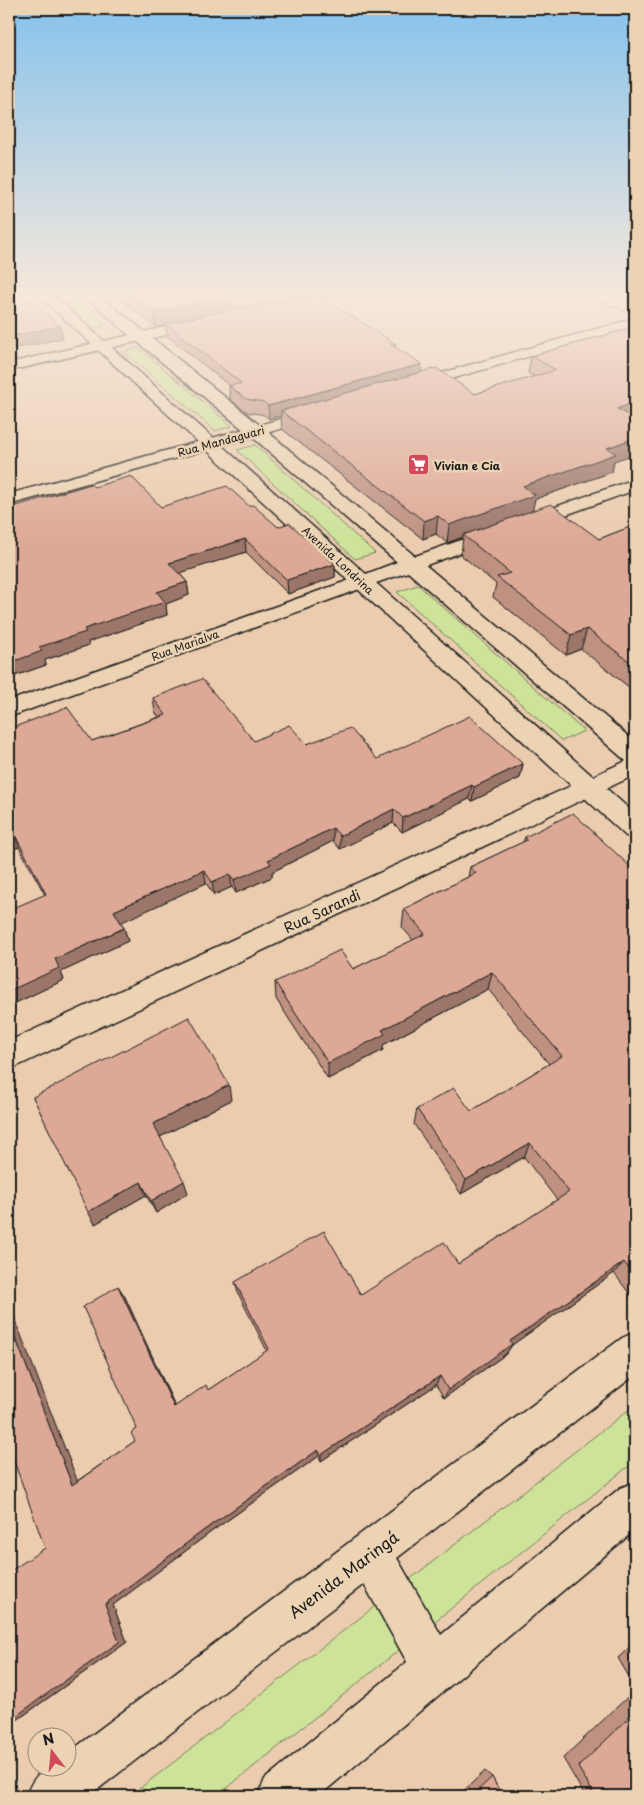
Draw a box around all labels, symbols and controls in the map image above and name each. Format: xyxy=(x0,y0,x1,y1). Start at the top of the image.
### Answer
street label: Rua Mandaguari xyxy=(176,421,266,461)
supermarket icon: Vivian e Cia xyxy=(406,453,430,477)
place label: Vivian e Cia xyxy=(434,457,501,474)
street label: Avenida Londrina xyxy=(298,522,378,598)
street label: Rua Marialva xyxy=(149,625,221,665)
street label: Rua Sarandi xyxy=(280,884,364,938)
street label: Avenida Maringá xyxy=(283,1524,403,1623)
text: N xyxy=(40,1727,57,1751)
north arrow xyxy=(28,1728,78,1778)

